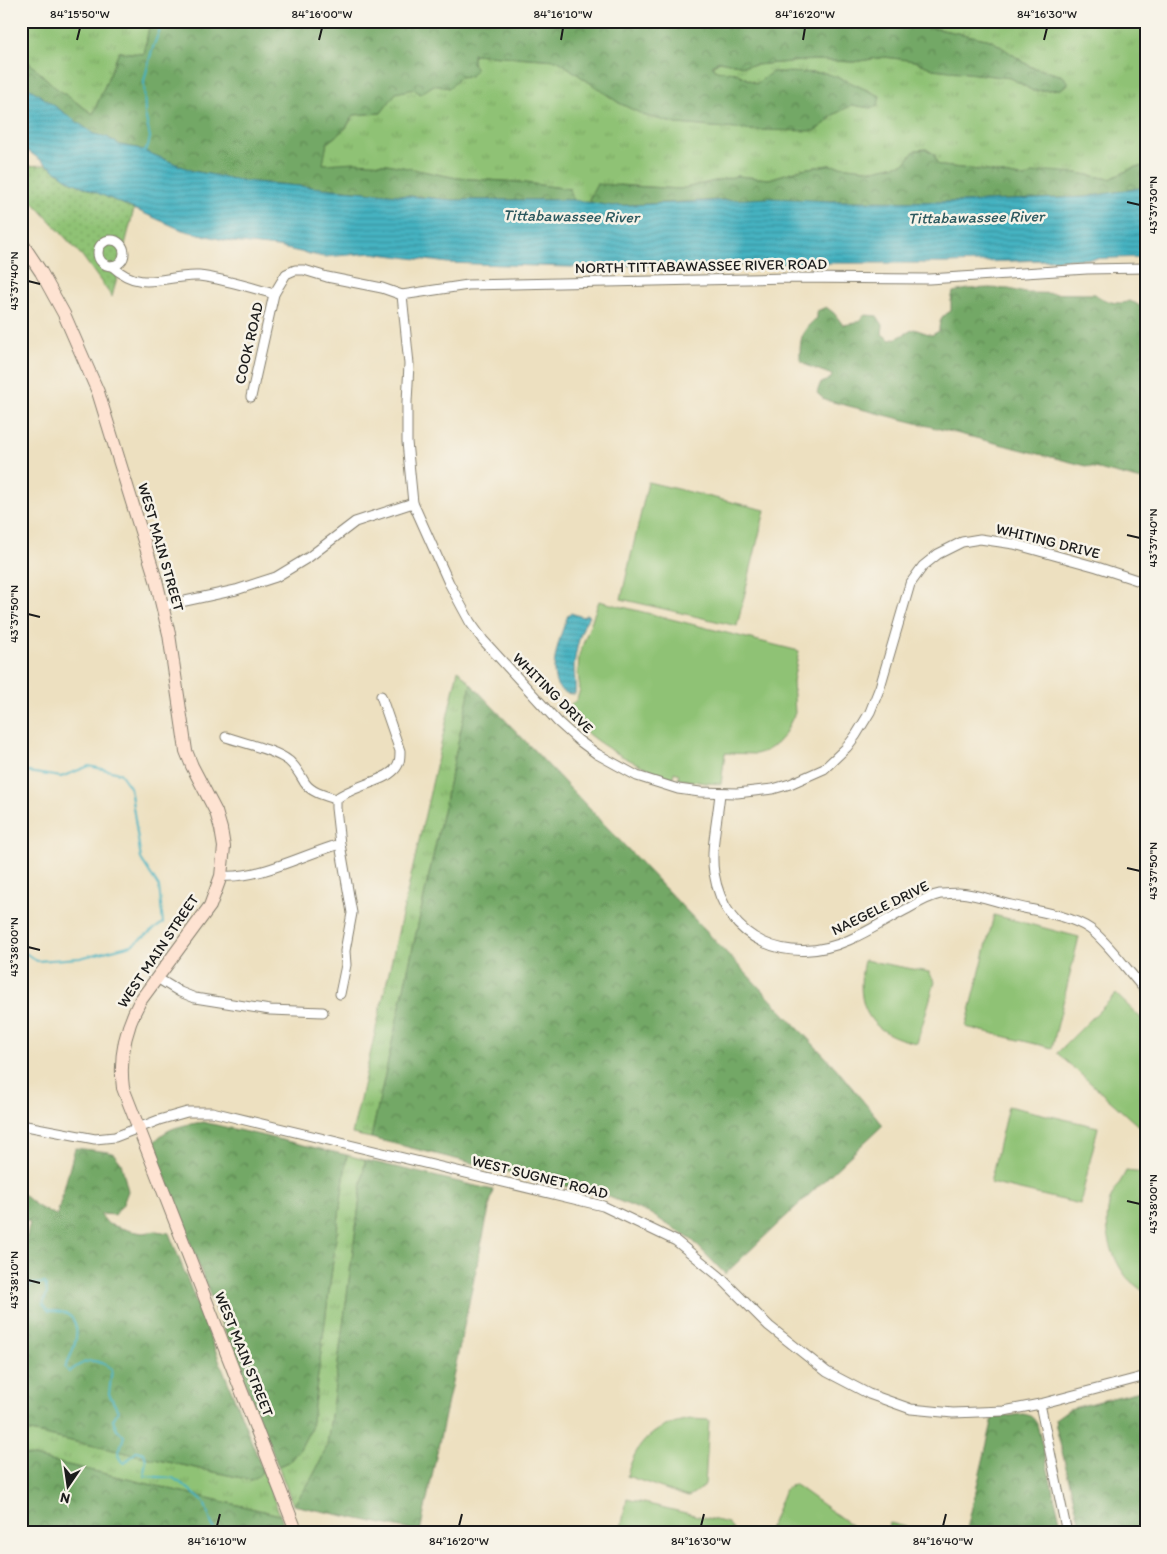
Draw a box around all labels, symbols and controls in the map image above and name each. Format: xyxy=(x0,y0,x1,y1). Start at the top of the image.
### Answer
text: 84°15'50"W xyxy=(50,7,110,21)
text: 84°16'00"W xyxy=(292,7,352,21)
text: 84°16'10"W xyxy=(533,7,593,21)
text: 84°16'20"W xyxy=(775,7,835,21)
text: 84°16'30"W xyxy=(1017,7,1077,21)
text: 43°37'30"N xyxy=(1146,176,1160,234)
water label: Tittabawassee River xyxy=(503,205,641,227)
water label: Tittabawassee River xyxy=(908,206,1046,228)
text: 43°37'40"N xyxy=(7,251,21,311)
street label: NORTH TITTABAWASSEE RIVER ROAD xyxy=(575,255,827,277)
street label: COOK ROAD xyxy=(231,300,267,386)
street label: WEST MAIN STREET xyxy=(134,481,188,614)
text: 43°37'40"N xyxy=(1146,508,1160,568)
street label: WHITING DRIVE xyxy=(994,519,1102,563)
text: 43°37'50"N xyxy=(7,585,21,643)
street label: WHITING DRIVE xyxy=(509,649,597,737)
text: 43°37'50"N xyxy=(1146,842,1160,900)
street label: NAEGELE DRIVE xyxy=(828,877,932,939)
street label: WEST MAIN STREET xyxy=(113,890,203,1011)
text: 43°38'00"N xyxy=(7,917,21,977)
street label: WEST SUGNET ROAD xyxy=(470,1151,610,1203)
text: 43°38'00"N xyxy=(1146,1174,1160,1234)
text: 43°38'10"N xyxy=(7,1251,21,1309)
street label: WEST MAIN STREET xyxy=(211,1289,277,1420)
north arrow xyxy=(42,1462,92,1512)
text: N xyxy=(59,1489,72,1508)
text: 84°16'10"W xyxy=(187,1534,247,1548)
text: 84°16'20"W xyxy=(429,1534,489,1548)
text: 84°16'30"W xyxy=(671,1534,731,1548)
text: 84°16'40"W xyxy=(913,1534,973,1548)

